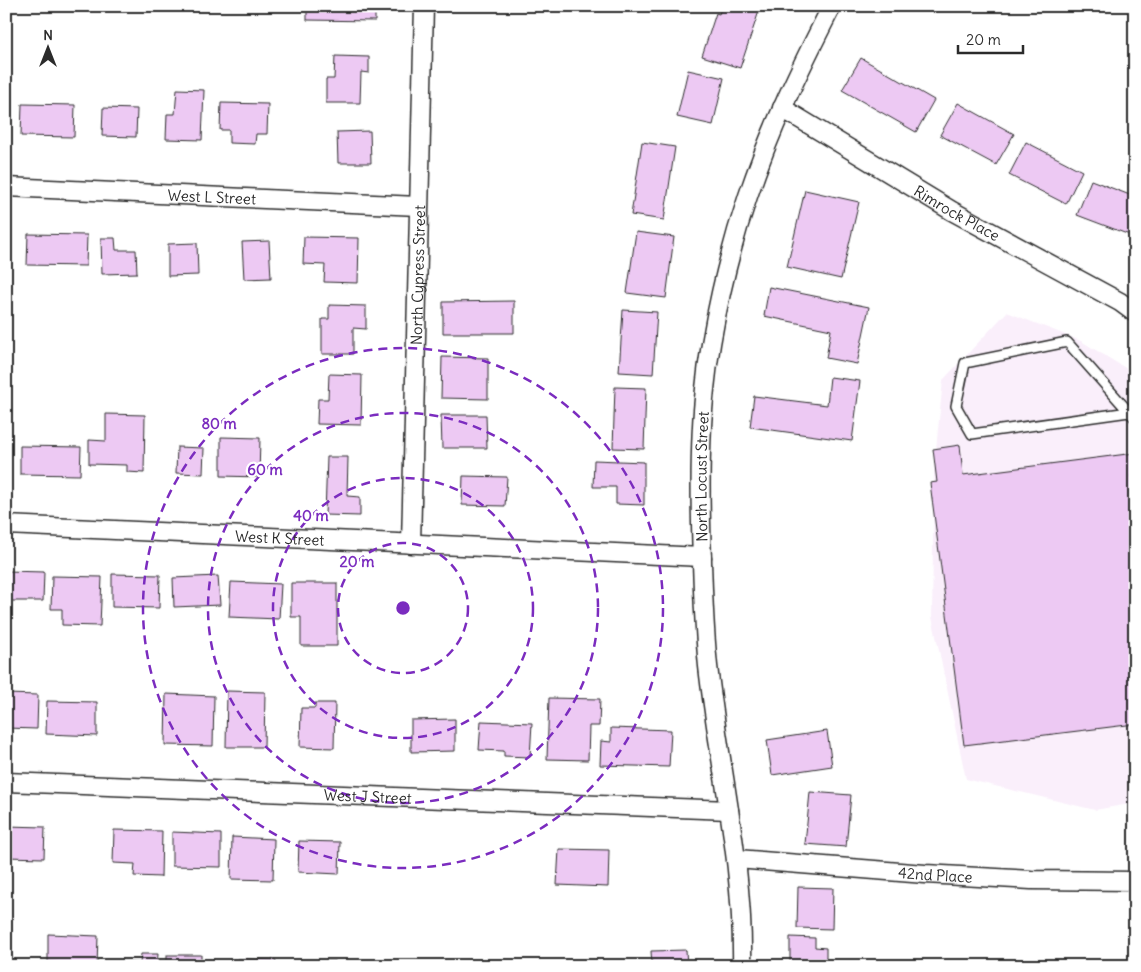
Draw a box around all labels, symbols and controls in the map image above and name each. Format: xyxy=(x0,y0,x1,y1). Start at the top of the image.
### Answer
north arrow xyxy=(22,22,72,72)
scale bar xyxy=(958,22,1024,54)
text: N xyxy=(43,26,53,44)
text: 20 m xyxy=(966,30,1001,49)
street label: Rimrock Place xyxy=(911,181,1003,245)
street label: West L Street xyxy=(167,185,256,208)
street label: North Cypress Street xyxy=(406,205,429,345)
street label: North Locust Street xyxy=(691,411,712,542)
text: 80 m xyxy=(201,414,237,433)
text: 60 m xyxy=(247,460,283,479)
text: 40 m xyxy=(293,506,329,525)
street label: West K Street xyxy=(235,526,325,549)
text: 20 m xyxy=(340,552,374,571)
centre of rings xyxy=(394,599,412,617)
street label: West J Street xyxy=(323,785,412,807)
street label: 42nd Place xyxy=(898,862,973,886)

